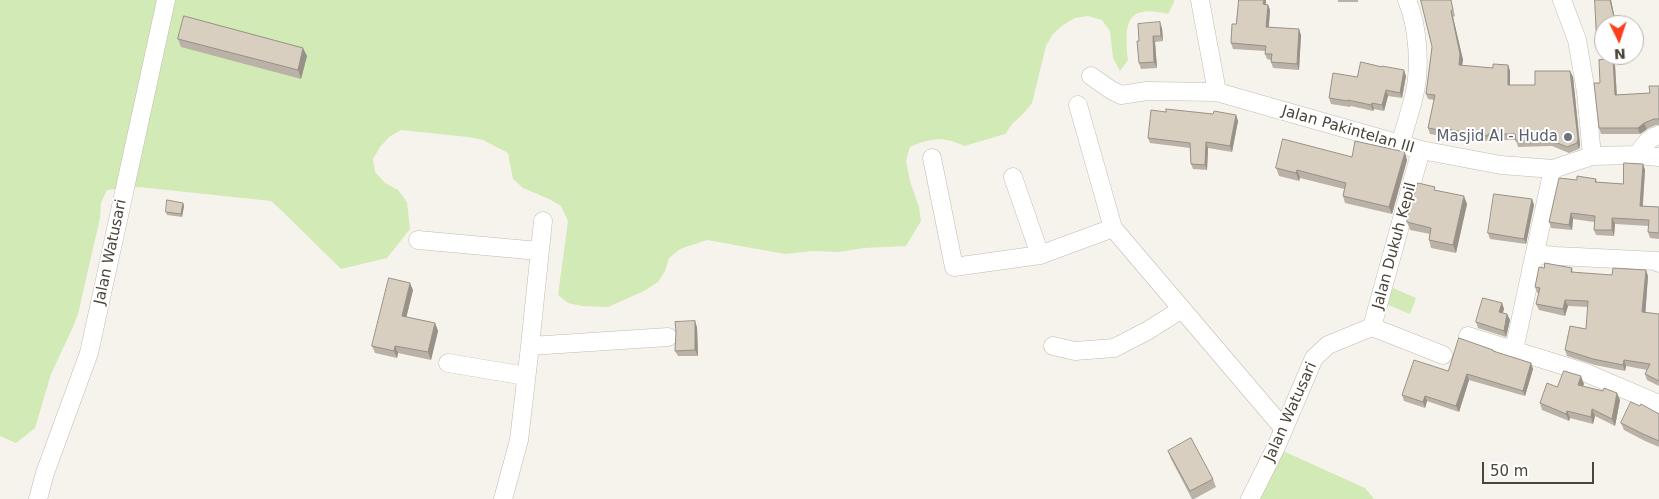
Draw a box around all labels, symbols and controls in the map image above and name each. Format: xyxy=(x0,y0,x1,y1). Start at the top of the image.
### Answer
north arrow xyxy=(1594,15,1644,65)
text: N xyxy=(1614,46,1626,62)
street label: Jalan Pakintelan III xyxy=(1280,102,1416,158)
place label: Masjid Al - Huda xyxy=(1437,128,1558,146)
marker: Masjid Al - Huda xyxy=(1562,131,1574,143)
street label: Jalan Dukuh Kepil xyxy=(1369,181,1421,311)
street label: Jalan Watusari xyxy=(91,198,131,306)
street label: Jalan Watusari xyxy=(1261,359,1321,465)
scale bar xyxy=(1484,452,1596,484)
text: 50 m xyxy=(1490,462,1528,480)

